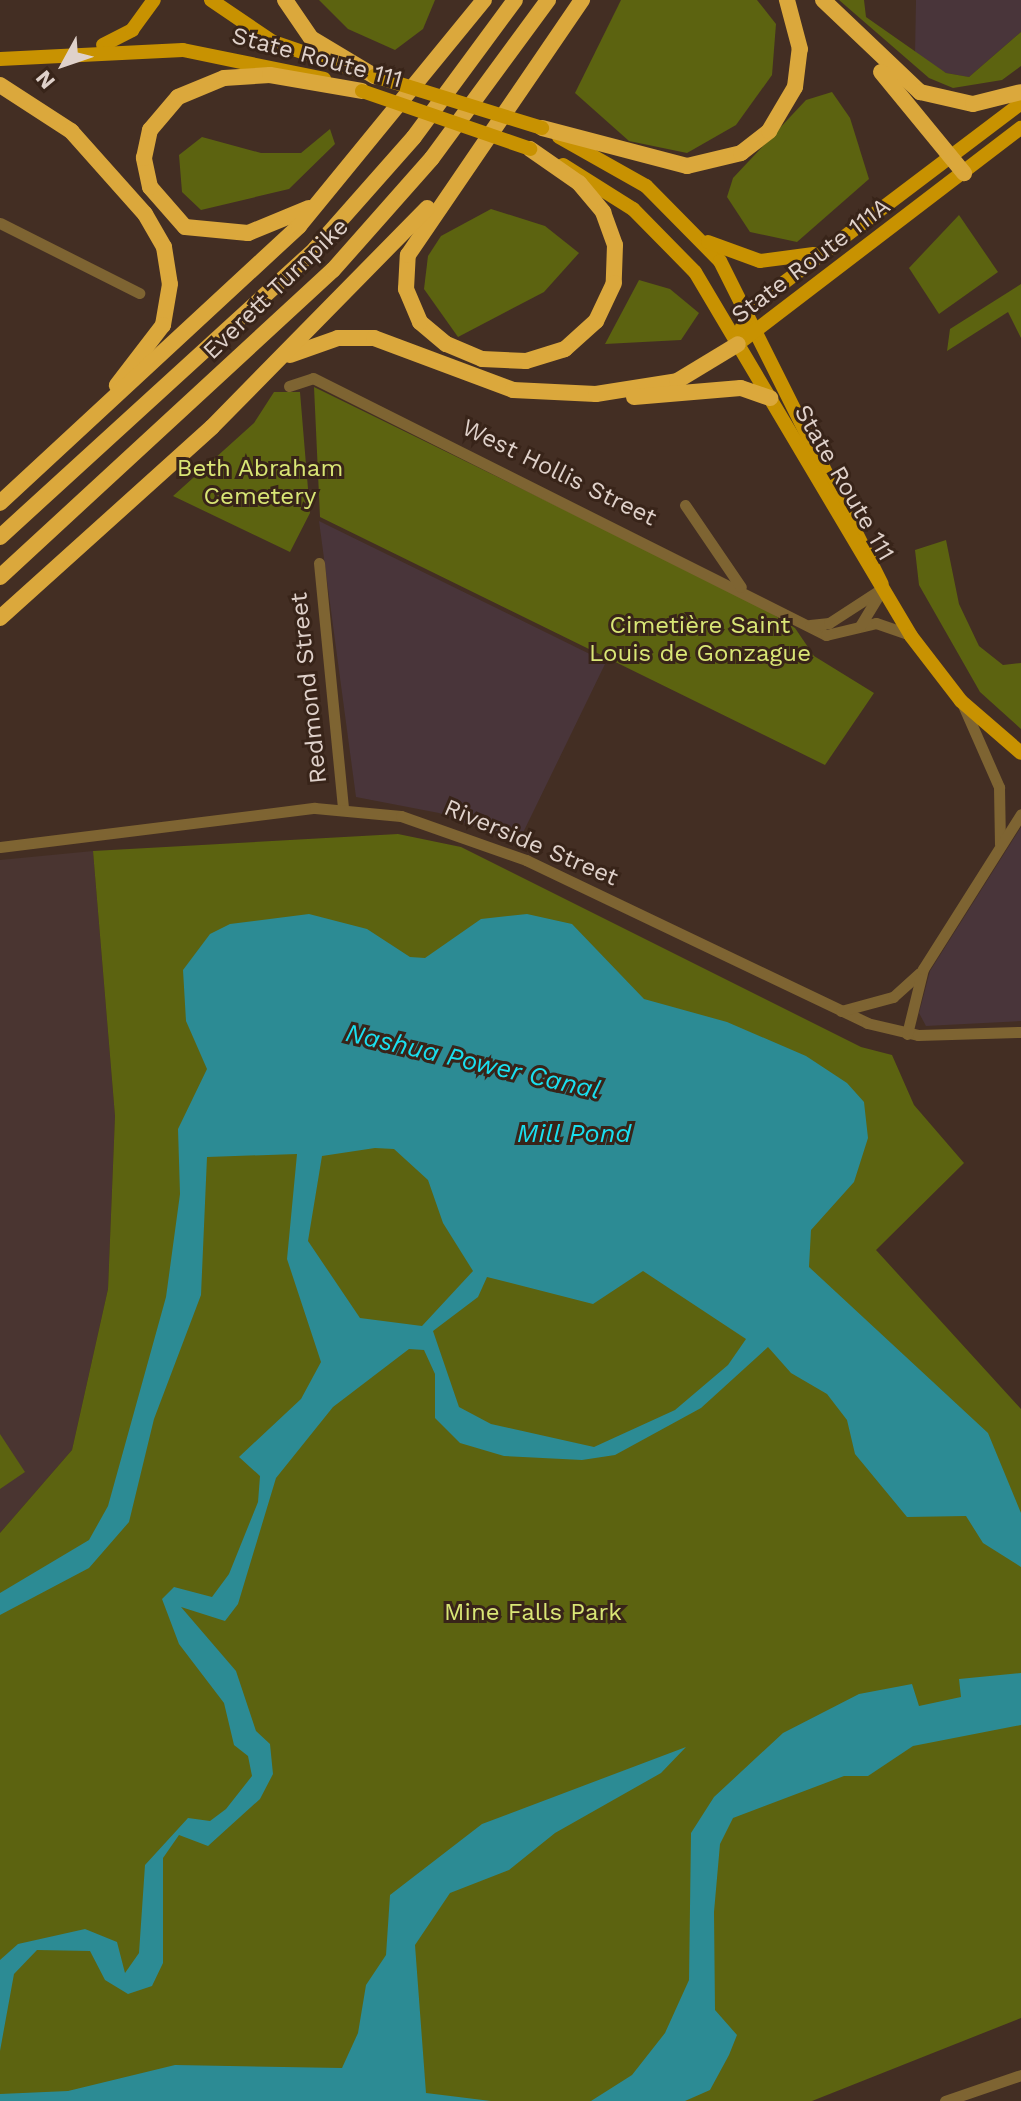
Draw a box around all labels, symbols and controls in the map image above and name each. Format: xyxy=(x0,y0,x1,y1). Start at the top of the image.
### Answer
street label: State Route 111 xyxy=(228,21,406,95)
north arrow xyxy=(24,24,104,104)
text: N xyxy=(30,65,60,94)
street label: State Route 111A xyxy=(726,192,896,330)
street label: Everett Turnpike xyxy=(197,212,355,366)
street label: State Route 111 xyxy=(788,400,900,566)
street label: West Hollis Street xyxy=(457,413,661,533)
park label: Beth Abraham Cemetery xyxy=(176,455,344,511)
street label: Redmond Street xyxy=(285,591,333,785)
park label: Cimetière Saint Louis de Gonzague xyxy=(589,612,811,668)
street label: Riverside Street xyxy=(440,793,622,893)
water label: Nashua Power Canal xyxy=(342,1017,604,1107)
water label: Mill Pond xyxy=(516,1118,632,1150)
park label: Mine Falls Park xyxy=(444,1599,622,1627)

